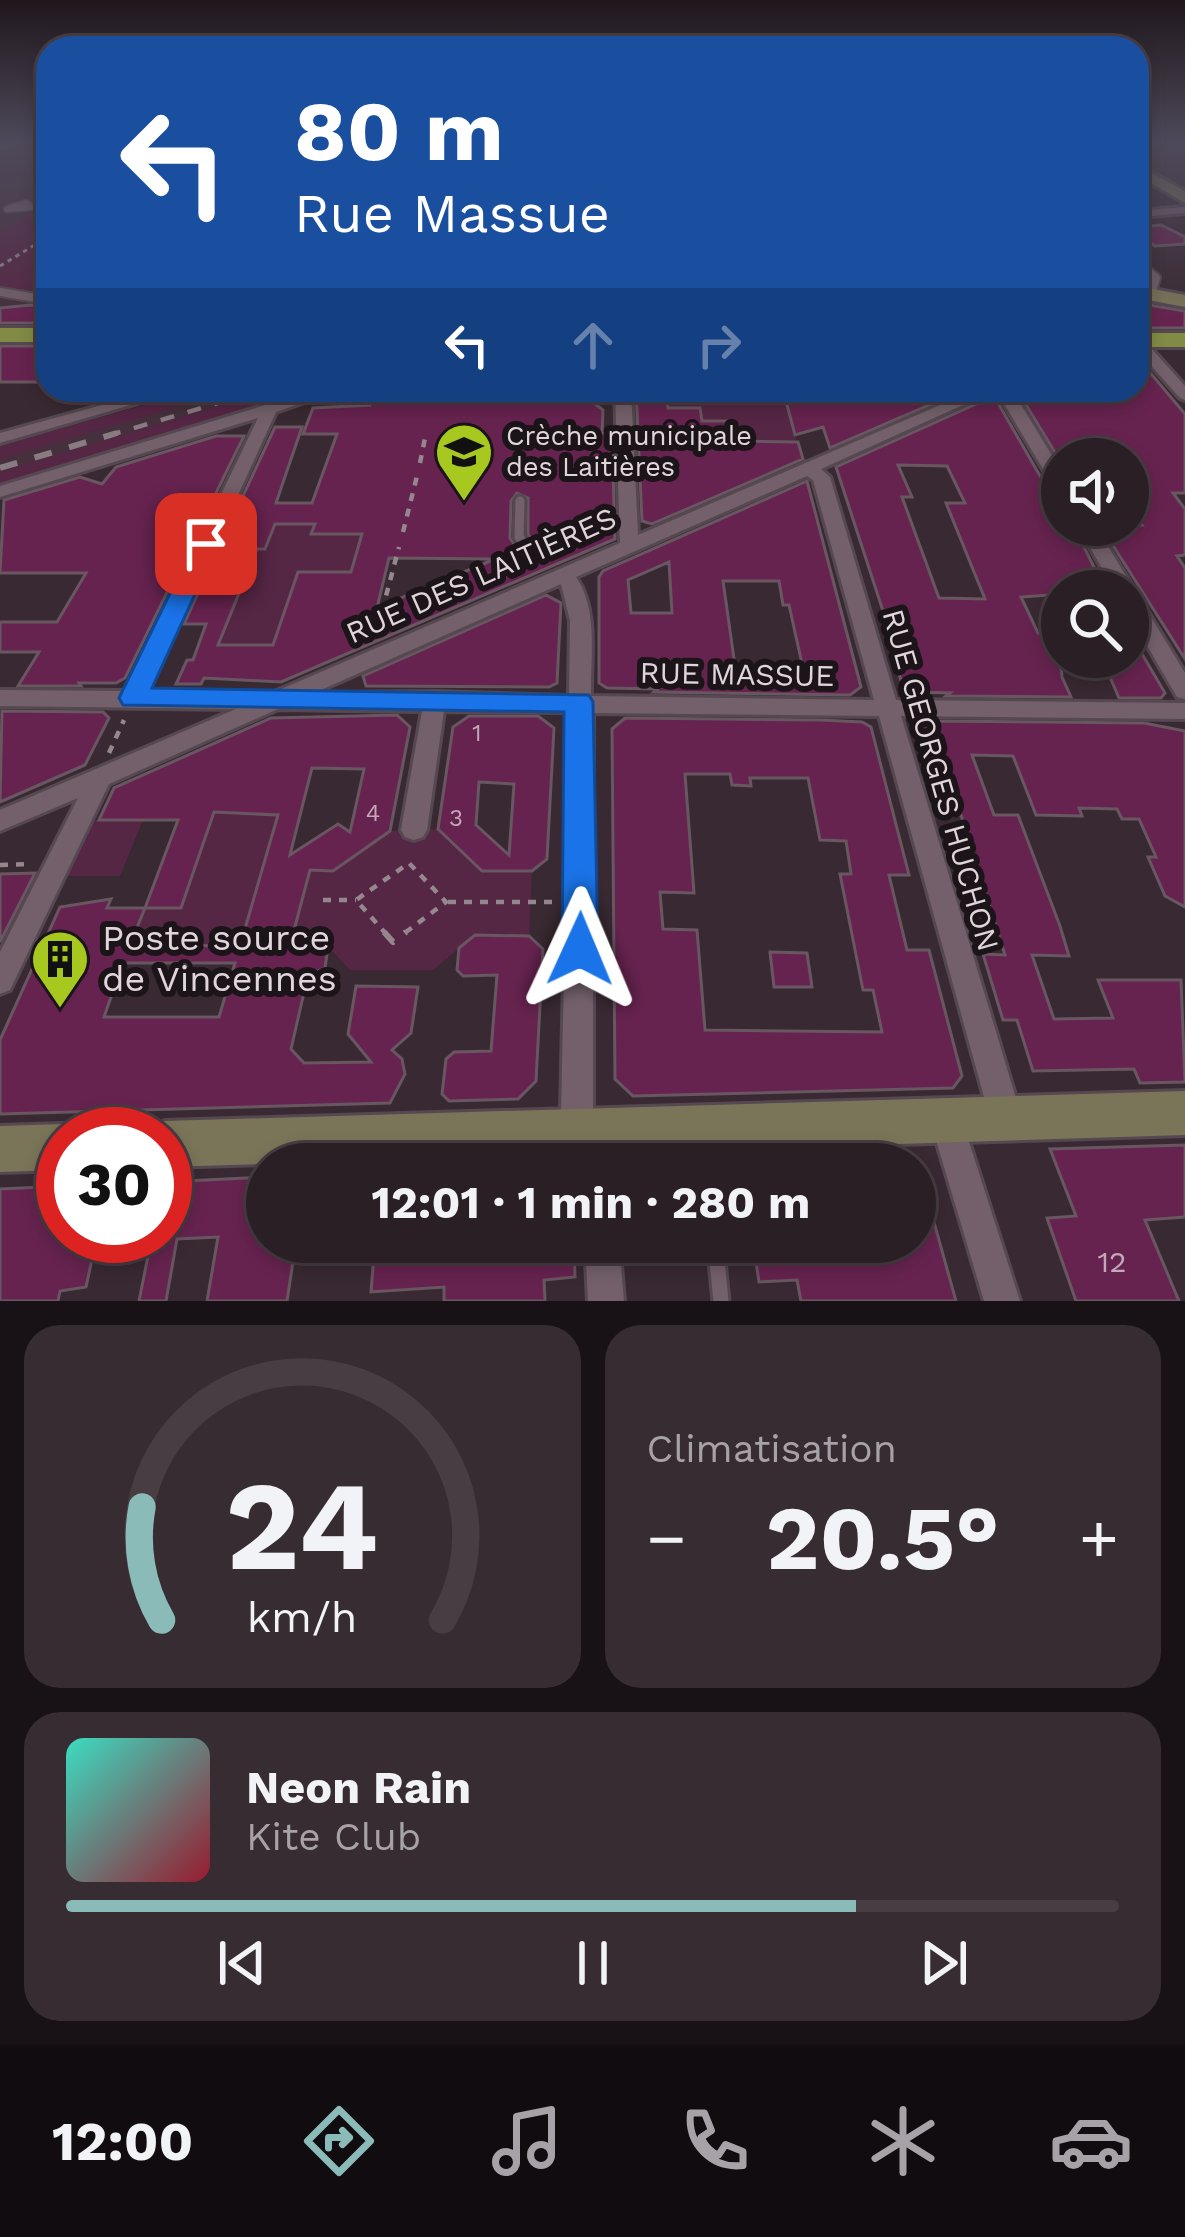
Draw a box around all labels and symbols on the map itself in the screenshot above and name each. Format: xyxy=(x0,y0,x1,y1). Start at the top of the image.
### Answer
place label: Crèche municipale des Laitières xyxy=(506,420,752,483)
school or university icon: Crèche municipale des Laitières xyxy=(433,421,495,503)
pin xyxy=(155,493,257,595)
street label: RUE DES LAITIÈRES xyxy=(341,500,621,650)
street label: RUE GEORGES HUCHON xyxy=(875,605,1007,955)
street label: RUE MASSUE xyxy=(639,655,835,693)
house number: 1 xyxy=(472,719,482,747)
house number: 4 xyxy=(366,799,380,827)
house number: 3 xyxy=(449,804,463,832)
position arrow xyxy=(517,886,643,1012)
place label: Poste source de Vincennes xyxy=(102,917,337,1000)
building icon: Poste source de Vincennes xyxy=(29,928,91,1010)
speed limit sign: 30 xyxy=(36,1107,192,1263)
house number: 12 xyxy=(1097,1244,1127,1279)

